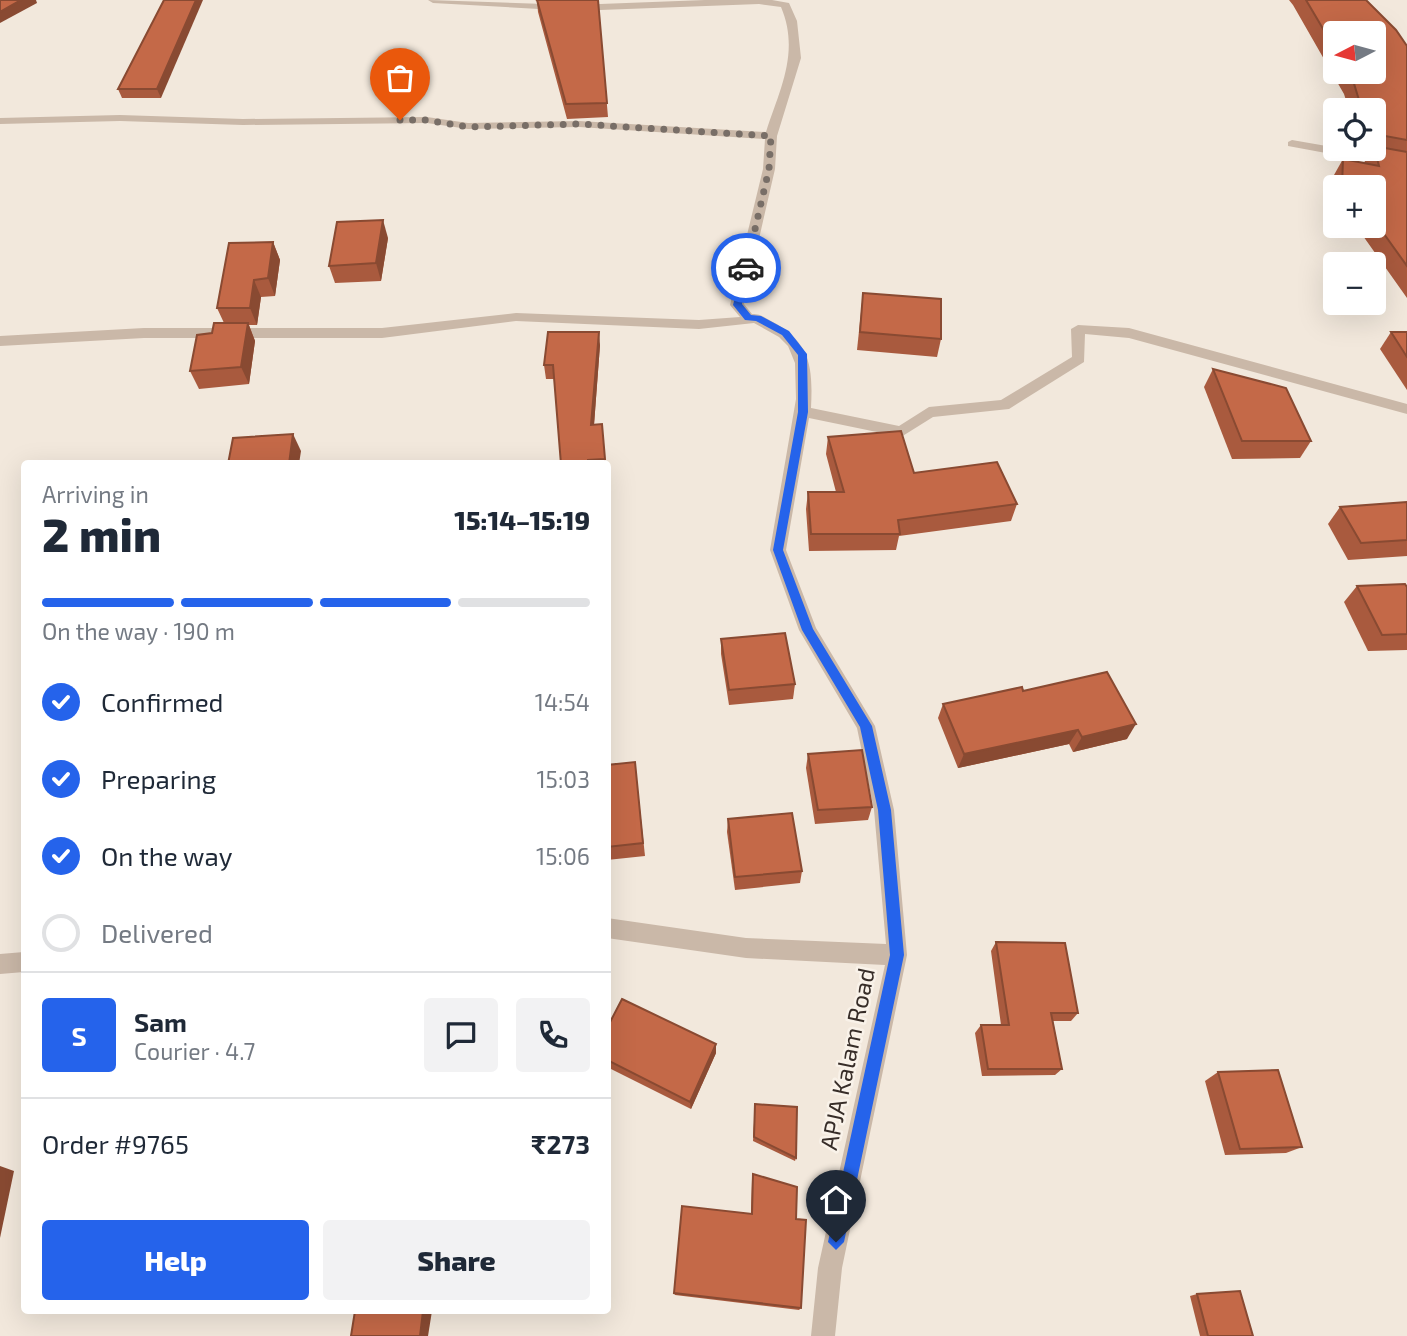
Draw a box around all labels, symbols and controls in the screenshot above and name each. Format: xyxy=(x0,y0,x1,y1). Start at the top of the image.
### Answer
north arrow xyxy=(1323,21,1386,84)
map controls xyxy=(1323,21,1386,315)
pin xyxy=(370,48,430,120)
icon: bag xyxy=(381,59,419,97)
button: locate xyxy=(1323,98,1386,161)
button: + xyxy=(1323,175,1386,238)
courier xyxy=(711,233,781,303)
icon: car xyxy=(727,249,765,287)
button: − xyxy=(1323,252,1386,315)
text: Arriving in xyxy=(42,480,149,508)
text: 15:14–15:19 xyxy=(454,504,590,535)
text: 2 min xyxy=(42,506,161,561)
text: On the way · 190 m xyxy=(42,617,235,645)
icon: check xyxy=(42,683,80,721)
text: Confirmed xyxy=(101,686,224,717)
text: 14:54 xyxy=(535,688,590,716)
icon: check xyxy=(42,760,80,798)
text: Preparing xyxy=(101,763,216,794)
text: 15:03 xyxy=(536,765,590,793)
icon: check xyxy=(42,837,80,875)
text: On the way xyxy=(101,840,232,871)
text: 15:06 xyxy=(536,842,590,870)
text: Delivered xyxy=(101,917,213,948)
street label: APJA Kalam Road xyxy=(813,965,880,1152)
button: chat xyxy=(424,998,498,1072)
button: phone xyxy=(516,998,590,1072)
text: Sam xyxy=(134,1006,187,1037)
text: S xyxy=(71,1020,87,1051)
text: Courier · 4.7 xyxy=(134,1037,255,1065)
text: Order #9765 xyxy=(42,1128,189,1159)
text: ₹273 xyxy=(531,1128,590,1159)
pin xyxy=(806,1170,866,1242)
icon: home xyxy=(817,1181,855,1219)
button: Help xyxy=(42,1220,309,1300)
button: Share xyxy=(323,1220,590,1300)

